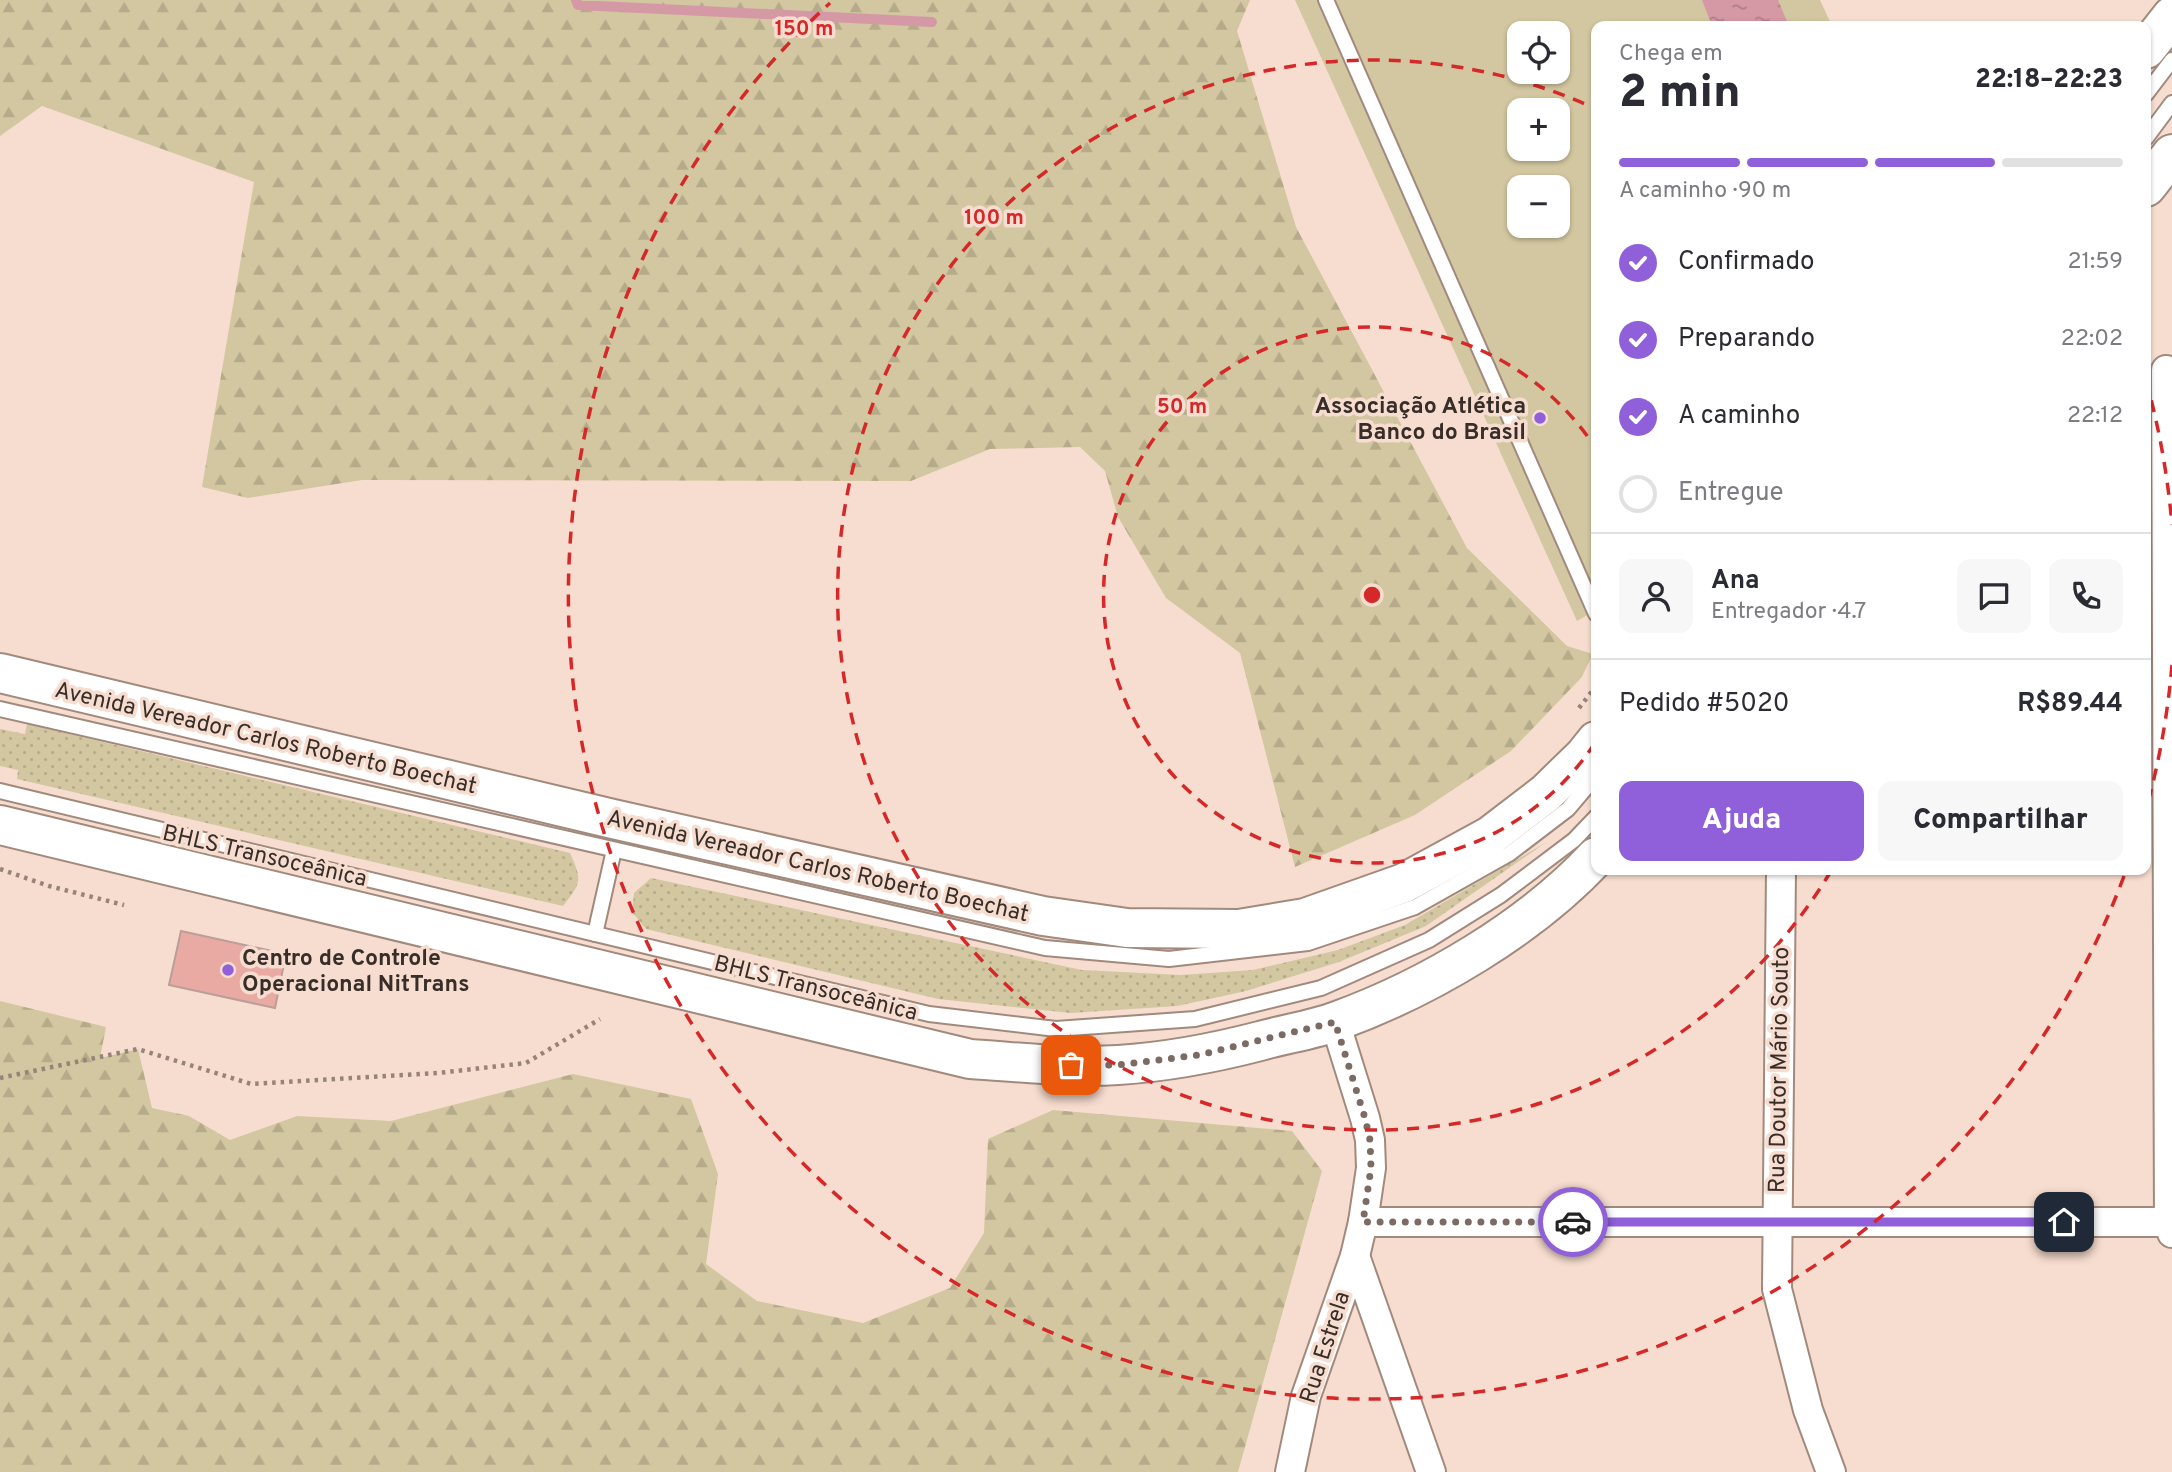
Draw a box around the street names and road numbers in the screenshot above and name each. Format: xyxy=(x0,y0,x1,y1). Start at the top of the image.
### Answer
street label: Avenida Vereador Carlos Roberto Boechat xyxy=(52,677,479,802)
street label: Avenida Vereador Carlos Roberto Boechat xyxy=(604,805,1031,930)
street label: BHLS Transoceânica xyxy=(159,820,370,895)
street label: Rua Doutor Mário Souto xyxy=(1764,947,1797,1193)
street label: BHLS Transoceânica xyxy=(710,950,920,1029)
street label: Rua Estrela xyxy=(1295,1288,1358,1407)

